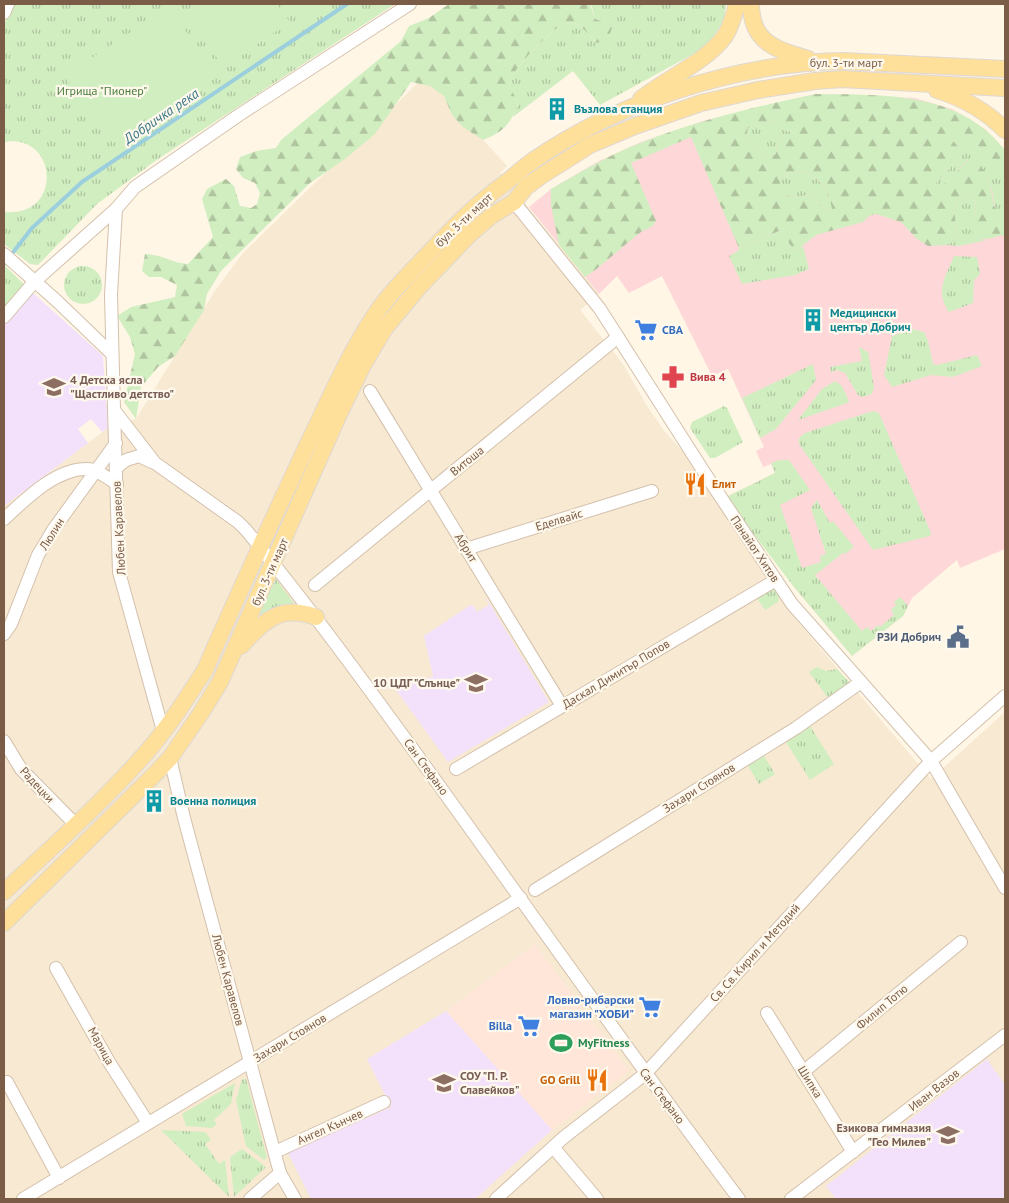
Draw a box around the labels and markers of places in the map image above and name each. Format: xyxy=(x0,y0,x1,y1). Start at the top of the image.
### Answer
building icon: Възлова станция xyxy=(544,96,570,122)
place label: Възлова станция xyxy=(574,101,662,116)
place label: Медицински център Добрич xyxy=(830,305,911,334)
building icon: Медицински център Добрич xyxy=(800,307,826,333)
supermarket icon: CBA xyxy=(633,317,659,343)
place label: CBA xyxy=(662,322,684,337)
pharmacy icon: Вива 4 xyxy=(660,364,686,390)
place label: Вива 4 xyxy=(690,369,726,384)
place label: 4 Детска ясла "Щастливо детство" xyxy=(70,372,174,401)
school or university icon: 4 Детска ясла "Щастливо детство" xyxy=(41,374,67,400)
restaurant icon: Елит xyxy=(682,471,708,497)
place label: Елит xyxy=(712,476,736,491)
public building icon: РЗИ Добрич xyxy=(945,624,971,650)
place label: РЗИ Добрич xyxy=(877,629,941,644)
school or university icon: 10 ЦДГ "Слънце" xyxy=(463,670,489,696)
place label: 10 ЦДГ "Слънце" xyxy=(373,675,460,690)
building icon: Военна полиция xyxy=(141,788,167,814)
place label: Военна полиция xyxy=(170,793,256,808)
place label: Ловно-рибарски магазин "ХОБИ" xyxy=(546,992,634,1021)
supermarket icon: Ловно-рибарски магазин "ХОБИ" xyxy=(637,994,663,1020)
supermarket icon: Billa xyxy=(516,1013,542,1039)
place label: Billa xyxy=(489,1018,512,1033)
sports icon: MyFitness xyxy=(548,1030,574,1056)
place label: MyFitness xyxy=(578,1035,630,1050)
restaurant icon: GO Grill xyxy=(584,1067,610,1093)
place label: СОУ "П. Р. Славейков" xyxy=(460,1068,520,1097)
school or university icon: СОУ "П. Р. Славейков" xyxy=(431,1070,457,1096)
place label: GO Grill xyxy=(540,1072,580,1087)
place label: Езикова гимназия "Гео Милев" xyxy=(837,1120,931,1149)
school or university icon: Езикова гимназия "Гео Милев" xyxy=(935,1122,961,1148)

